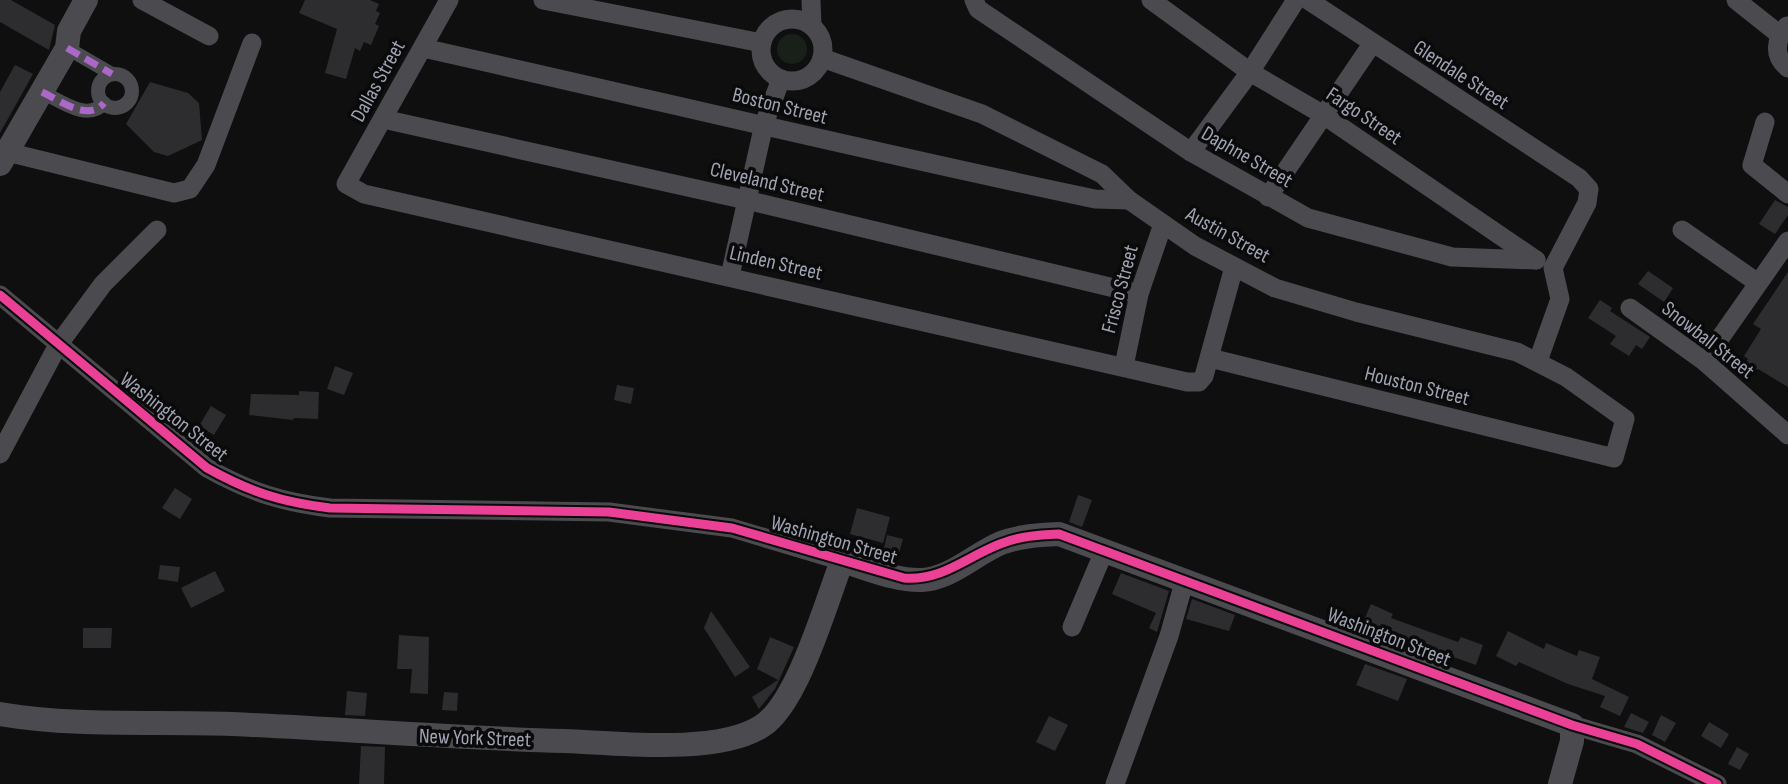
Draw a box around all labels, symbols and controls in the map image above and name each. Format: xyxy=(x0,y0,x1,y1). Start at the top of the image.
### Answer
street label: Glendale Street xyxy=(1409,35,1513,115)
street label: Dallas Street xyxy=(345,36,411,126)
street label: Boston Street xyxy=(730,82,830,130)
street label: Fargo Street xyxy=(1321,82,1407,150)
street label: Daphne Street xyxy=(1197,121,1297,193)
street label: Cleveland Street xyxy=(708,157,826,207)
street label: Austin Street xyxy=(1181,201,1274,268)
street label: Linden Street xyxy=(727,240,825,286)
street label: Frisco Street xyxy=(1096,242,1144,336)
street label: Snowball Street xyxy=(1657,296,1759,384)
street label: Houston Street xyxy=(1362,361,1472,411)
street label: Washington Street xyxy=(115,367,233,467)
street label: Washington Street xyxy=(768,510,900,570)
street label: Washington Street xyxy=(1324,602,1454,672)
street label: New York Street xyxy=(418,724,532,752)

